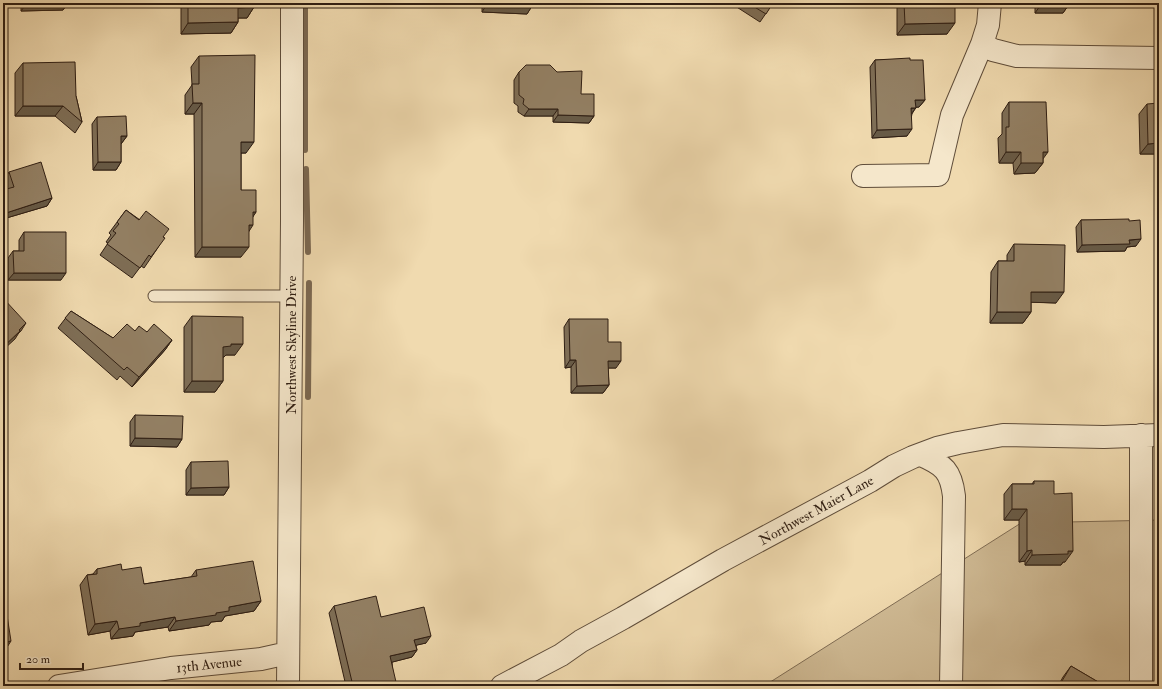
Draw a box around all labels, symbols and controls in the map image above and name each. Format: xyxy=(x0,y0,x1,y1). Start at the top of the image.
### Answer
street label: Northwest Skyline Drive xyxy=(283,276,301,414)
street label: Northwest Maier Lane xyxy=(756,472,877,549)
scale bar xyxy=(20,645,83,671)
text: 20 m xyxy=(26,652,51,667)
street label: 13th Avenue xyxy=(175,653,243,676)

